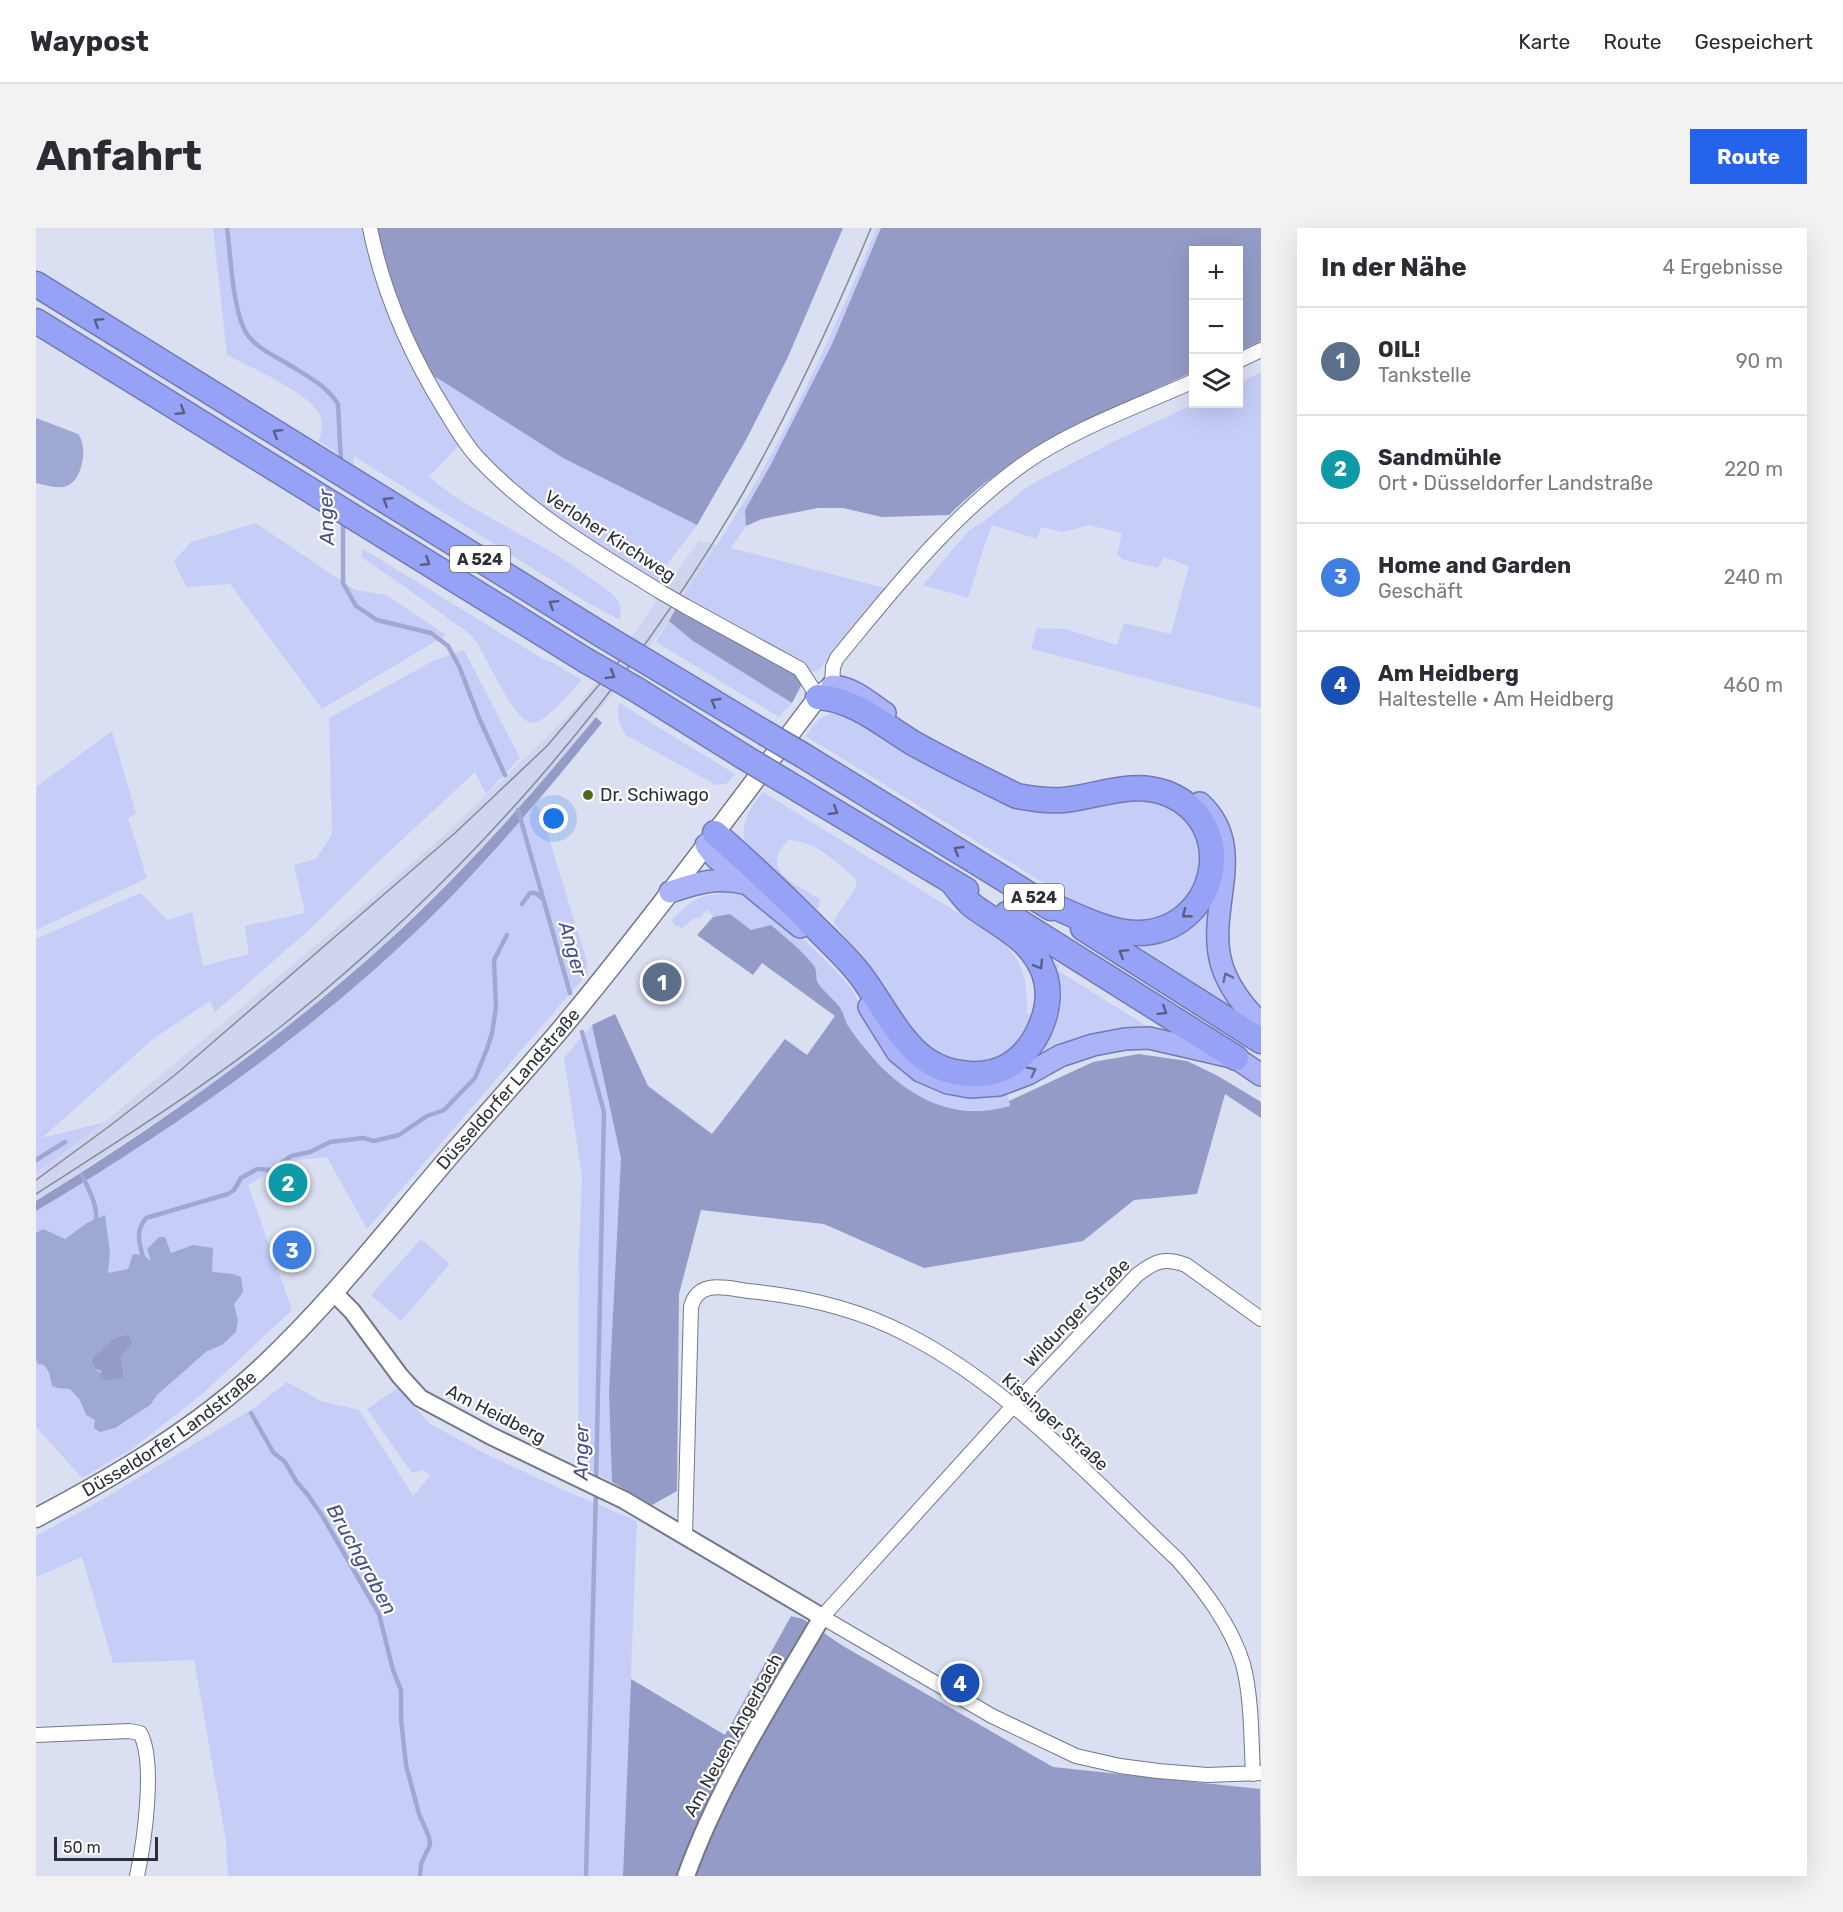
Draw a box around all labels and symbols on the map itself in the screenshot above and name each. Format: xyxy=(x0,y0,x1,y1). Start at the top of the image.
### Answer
one-way arrow xyxy=(94,318,104,330)
one-way arrow xyxy=(174,404,185,415)
one-way arrow xyxy=(273,428,283,440)
street label: Verloher Kirchweg xyxy=(540,485,680,587)
water label: Anger xyxy=(313,487,339,547)
one-way arrow xyxy=(383,497,393,509)
road number: A 524 xyxy=(450,546,510,572)
one-way arrow xyxy=(420,554,430,566)
one-way arrow xyxy=(549,600,559,612)
one-way arrow xyxy=(605,668,615,680)
one-way arrow xyxy=(711,698,721,710)
place label: Dr. Schiwago xyxy=(600,784,709,806)
marker: Dr. Schiwago xyxy=(581,788,595,802)
your location xyxy=(539,804,568,833)
one-way arrow xyxy=(828,804,838,816)
one-way arrow xyxy=(953,846,964,857)
road number: A 524 xyxy=(1004,884,1064,910)
one-way arrow xyxy=(1182,906,1193,917)
water label: Anger xyxy=(553,918,593,981)
one-way arrow xyxy=(1119,949,1130,960)
one-way arrow xyxy=(1032,958,1043,969)
pin: 1 xyxy=(642,960,682,1005)
one-way arrow xyxy=(1223,972,1235,983)
street label: Düsseldorfer Landstraße xyxy=(432,1004,584,1174)
one-way arrow xyxy=(1157,1004,1167,1016)
one-way arrow xyxy=(1026,1067,1036,1078)
pin: 2 xyxy=(268,1160,308,1206)
pin: 3 xyxy=(272,1228,312,1272)
street label: Wildunger Straße xyxy=(1019,1254,1135,1372)
street label: Düsseldorfer Landstraße xyxy=(78,1366,261,1502)
street label: Kissinger Straße xyxy=(997,1368,1113,1476)
street label: Am Heidberg xyxy=(443,1380,549,1448)
water label: Anger xyxy=(568,1422,594,1481)
water label: Bruchgraben xyxy=(322,1500,402,1618)
street label: Am Neuen Angerbach xyxy=(679,1650,787,1820)
pin: 4 xyxy=(940,1660,980,1706)
scale bar xyxy=(54,1834,158,1862)

